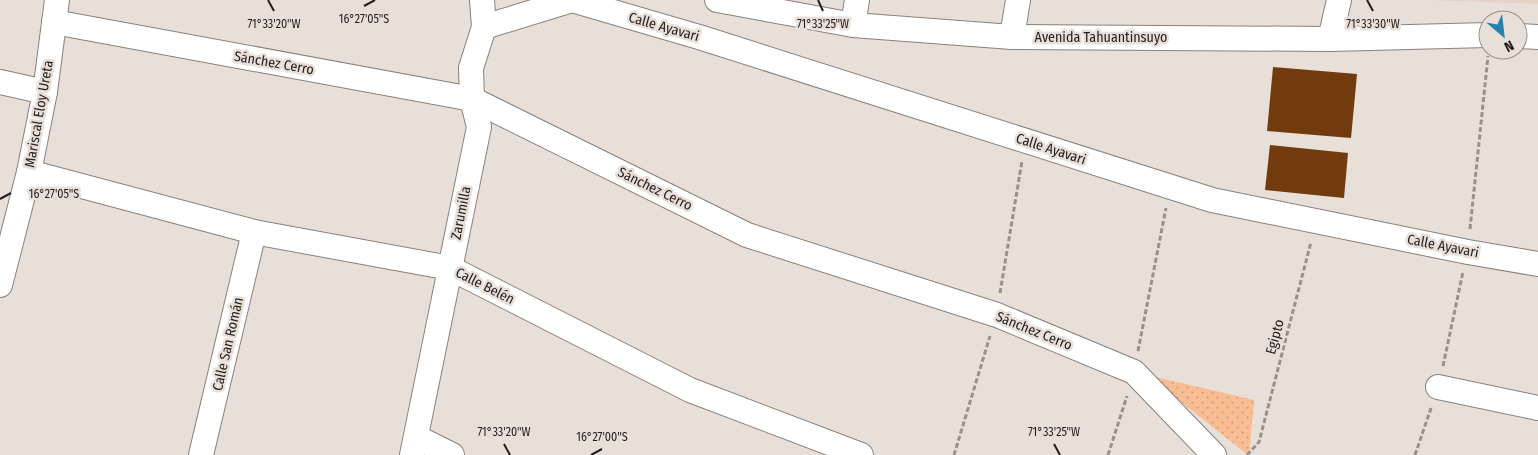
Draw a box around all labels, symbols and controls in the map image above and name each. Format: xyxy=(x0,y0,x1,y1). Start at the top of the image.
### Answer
street label: Calle Ayavari xyxy=(627,9,701,45)
north arrow xyxy=(1478,10,1528,60)
text: 16°27'05"S xyxy=(339,12,389,26)
text: 71°33'20"W xyxy=(247,17,301,31)
text: 71°33'25"W xyxy=(797,17,849,31)
text: 71°33'30"W xyxy=(1346,17,1400,31)
street label: Avenida Tahuantinsuyo xyxy=(1035,29,1167,46)
text: N xyxy=(1501,37,1517,56)
street label: Sánchez Cerro xyxy=(233,48,315,78)
street label: Mariscal Eloy Ureta xyxy=(21,59,57,169)
street label: Calle Ayavari xyxy=(1014,130,1088,168)
street label: Sánchez Cerro xyxy=(615,164,695,214)
street label: Zarumilla xyxy=(448,185,475,241)
text: 16°27'05"S xyxy=(29,187,79,201)
street label: Calle Ayavari xyxy=(1406,231,1480,261)
street label: Calle Belén xyxy=(453,264,517,308)
street label: Calle San Román xyxy=(209,296,247,392)
street label: Sánchez Cerro xyxy=(993,308,1075,354)
street label: Egipto xyxy=(1262,318,1288,356)
text: 71°33'20"W xyxy=(477,425,531,439)
text: 71°33'25"W xyxy=(1028,425,1080,439)
text: 16°27'00"S xyxy=(576,430,628,444)

